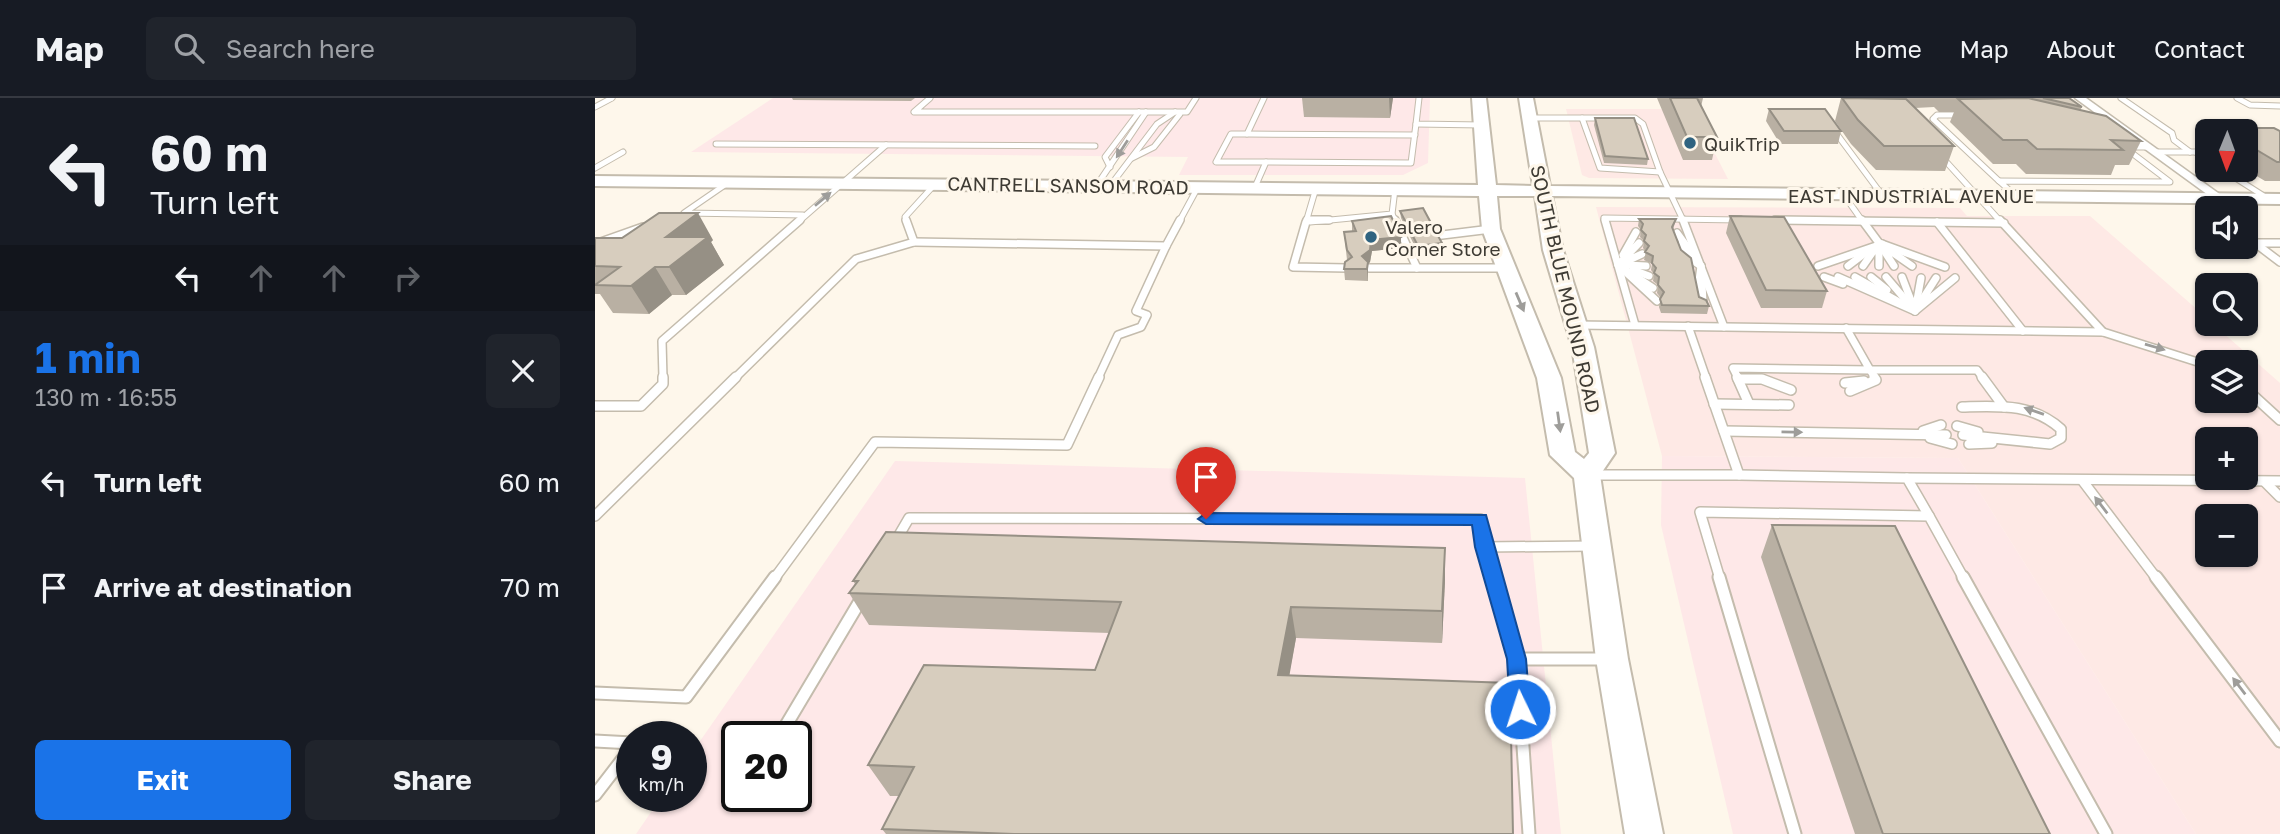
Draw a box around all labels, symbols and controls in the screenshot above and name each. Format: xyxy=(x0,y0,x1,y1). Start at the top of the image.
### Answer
search box xyxy=(146,17,636,80)
text: Map xyxy=(35,29,104,68)
icon: search xyxy=(170,29,208,67)
text: Search here xyxy=(226,33,375,64)
text: Home xyxy=(1854,34,1922,63)
text: Map xyxy=(1960,34,2009,63)
text: About xyxy=(2047,34,2116,63)
text: Contact xyxy=(2154,34,2245,63)
north arrow xyxy=(2195,119,2257,182)
map controls xyxy=(2195,119,2258,567)
text: 60 m xyxy=(150,123,268,182)
icon: left xyxy=(35,126,126,217)
place label: QuikTrip xyxy=(1704,132,1780,155)
marker: QuikTrip xyxy=(1682,135,1698,151)
one-way arrow xyxy=(1116,139,1129,159)
street label: SOUTH BLUE MOUND ROAD xyxy=(1526,163,1606,415)
street label: CANTRELL SANSOM ROAD xyxy=(947,171,1189,199)
text: Turn left xyxy=(150,183,279,221)
street label: EAST INDUSTRIAL AVENUE xyxy=(1788,184,2034,207)
one-way arrow xyxy=(814,191,832,206)
button: sound xyxy=(2195,196,2258,259)
place label: Valero Corner Store xyxy=(1385,215,1501,260)
marker: Valero Corner Store xyxy=(1363,229,1379,245)
icon: left xyxy=(169,259,207,297)
icon: ahead xyxy=(242,259,280,297)
icon: ahead xyxy=(315,259,353,297)
icon: right xyxy=(388,259,426,297)
button: search xyxy=(2195,273,2258,336)
one-way arrow xyxy=(1514,292,1525,313)
text: 1 min xyxy=(35,332,141,382)
button: close xyxy=(486,334,560,408)
one-way arrow xyxy=(2145,343,2166,353)
button: layers xyxy=(2195,350,2258,413)
text: 130 m · 16:55 xyxy=(35,383,177,411)
one-way arrow xyxy=(2024,405,2045,416)
one-way arrow xyxy=(1553,411,1564,433)
one-way arrow xyxy=(1782,426,1804,438)
button: + xyxy=(2195,427,2258,490)
pin xyxy=(1176,447,1236,519)
icon: arrive xyxy=(1187,458,1225,496)
icon: left xyxy=(35,464,73,502)
text: Turn left xyxy=(94,467,202,498)
text: 60 m xyxy=(499,467,560,498)
one-way arrow xyxy=(2095,496,2109,514)
button: − xyxy=(2195,504,2258,567)
icon: arrive xyxy=(35,569,73,607)
text: Arrive at destination xyxy=(94,572,352,603)
text: 70 m xyxy=(501,572,560,603)
position arrow xyxy=(1483,672,1557,746)
one-way arrow xyxy=(2232,677,2246,695)
speed limit sign: 20 xyxy=(721,721,812,812)
text: 9 xyxy=(650,736,673,778)
button: Exit xyxy=(35,740,291,820)
button: Share xyxy=(305,740,560,820)
text: km/h xyxy=(639,773,684,795)

